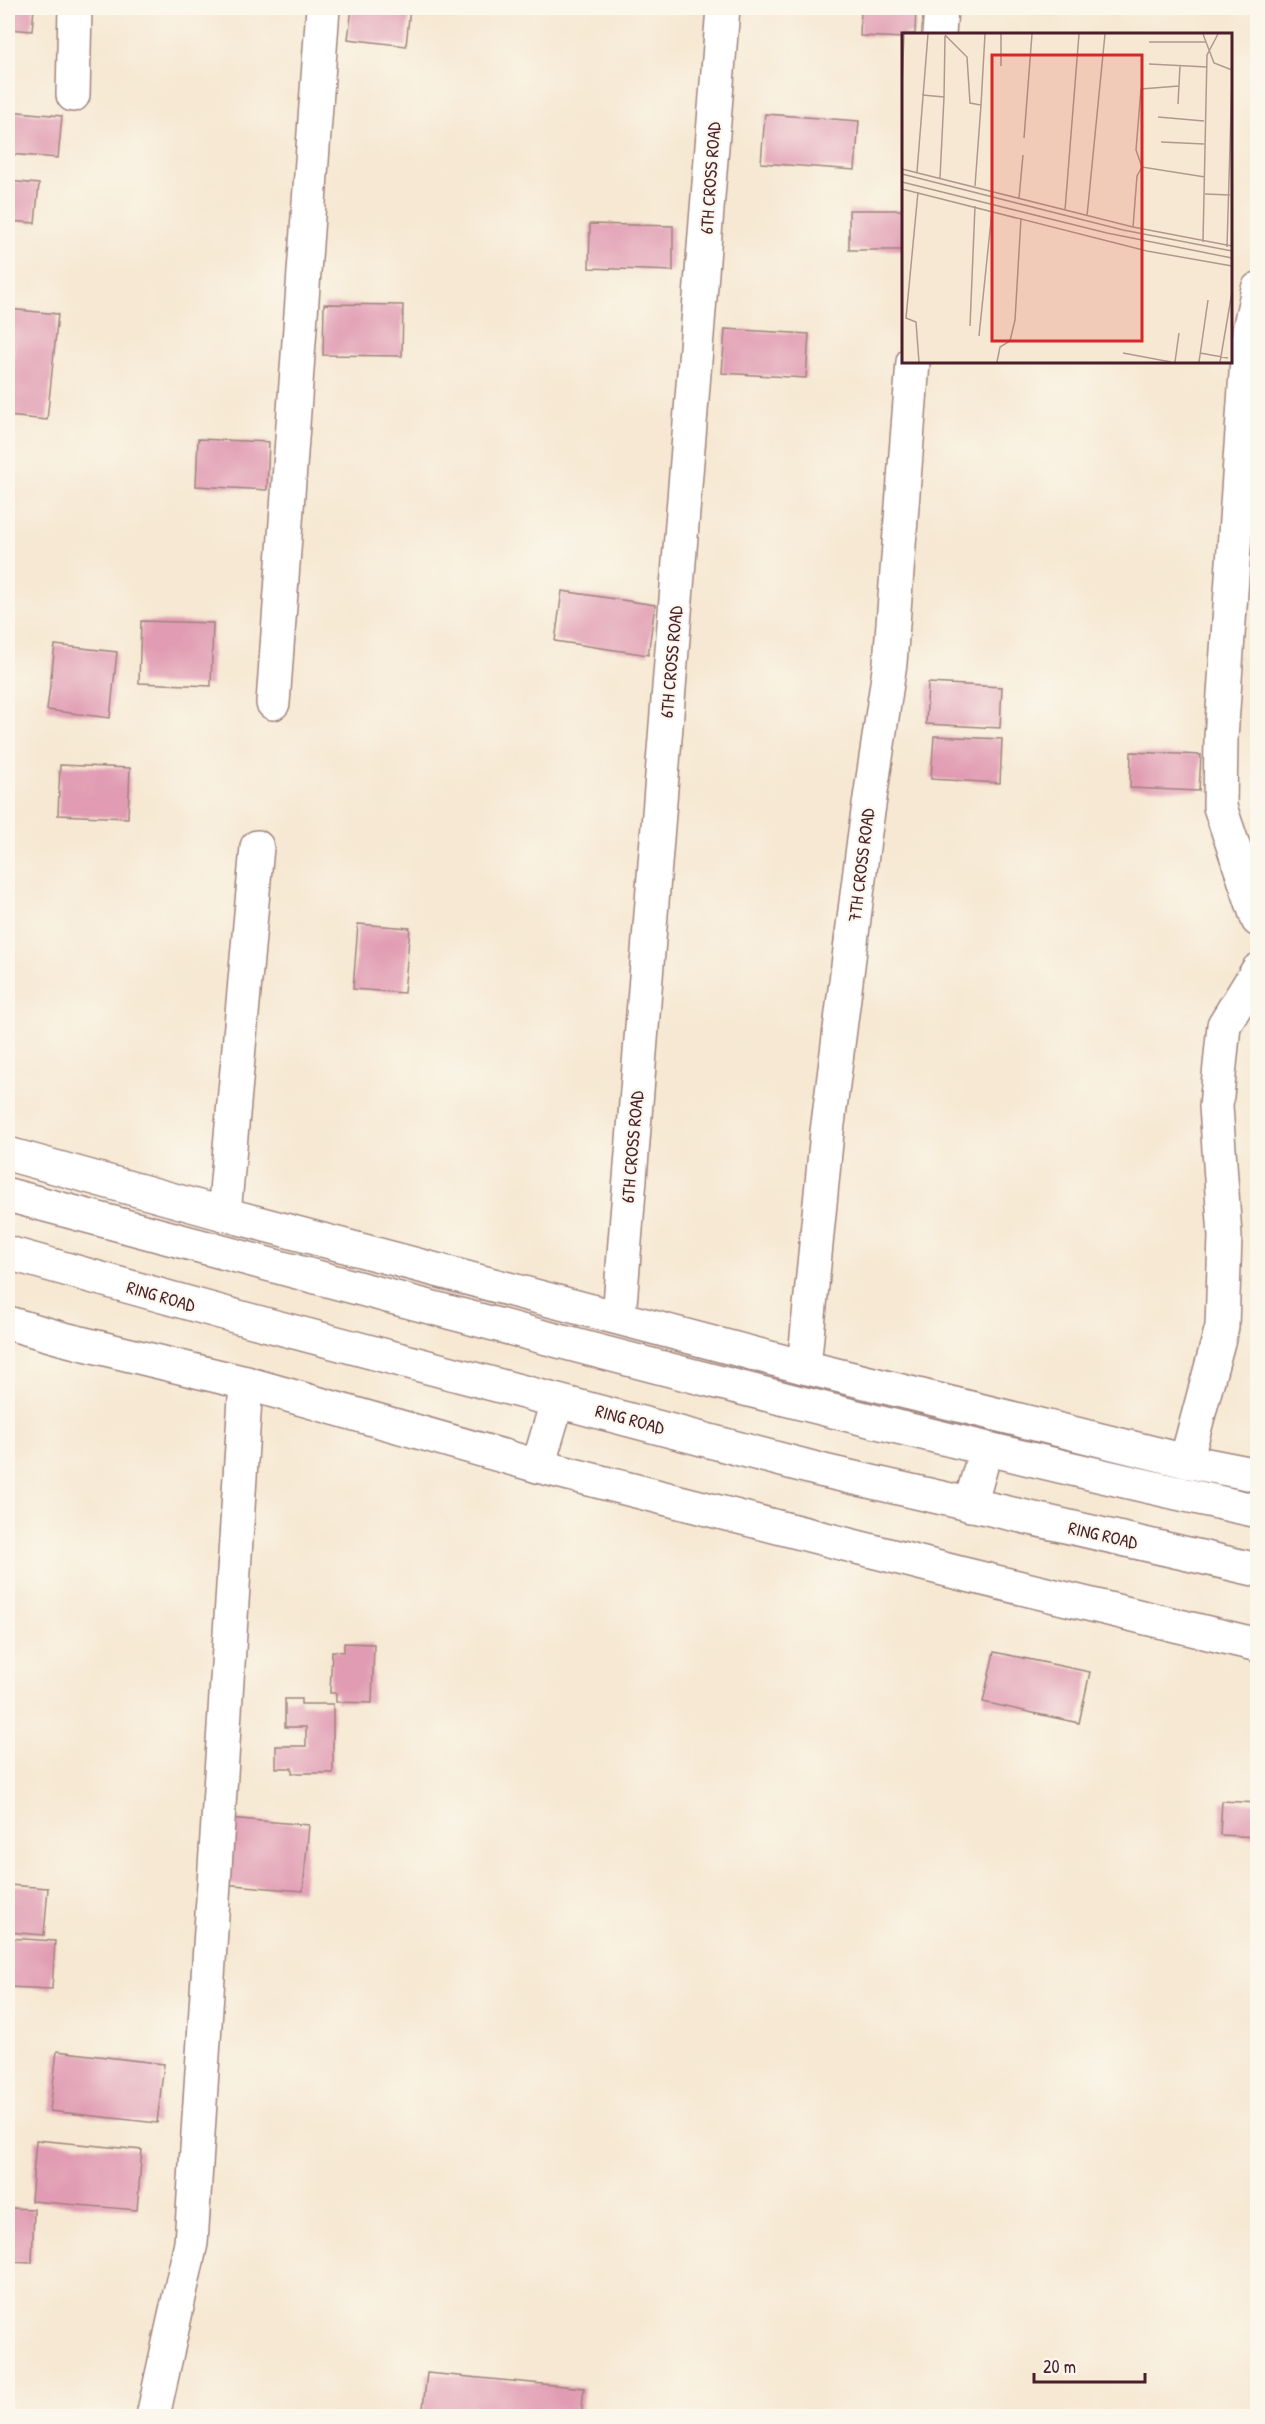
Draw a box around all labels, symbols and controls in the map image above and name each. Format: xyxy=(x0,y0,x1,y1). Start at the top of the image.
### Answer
inset map xyxy=(902,33,1232,363)
street label: 6TH CROSS ROAD xyxy=(694,121,726,235)
street label: 6TH CROSS ROAD xyxy=(654,604,688,719)
street label: 7TH CROSS ROAD xyxy=(842,806,880,923)
street label: 6TH CROSS ROAD xyxy=(615,1089,649,1204)
street label: RING ROAD xyxy=(124,1274,199,1318)
street label: RING ROAD xyxy=(593,1398,668,1440)
street label: RING ROAD xyxy=(1066,1515,1140,1555)
scale bar xyxy=(1034,2346,1145,2384)
text: 20 m xyxy=(1043,2354,1076,2379)

